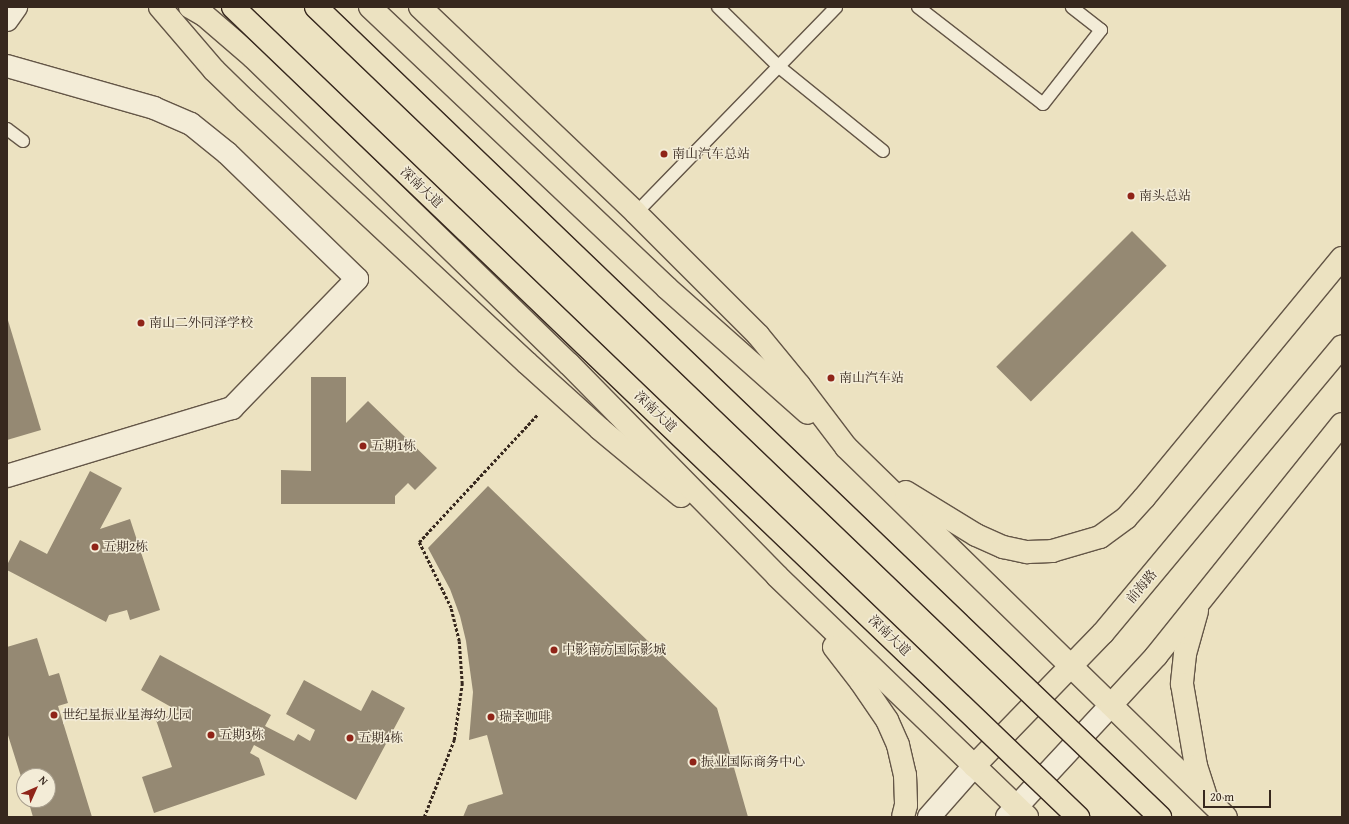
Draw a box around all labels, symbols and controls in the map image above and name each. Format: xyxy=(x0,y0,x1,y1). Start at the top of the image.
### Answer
place label: 南山汽车总站 xyxy=(672,146,750,162)
marker: 南山汽车总站 xyxy=(659,149,669,159)
street label: 深南大道 xyxy=(397,164,445,212)
place label: 南头总站 xyxy=(1139,188,1191,204)
marker: 南头总站 xyxy=(1126,191,1136,201)
place label: 南山二外同泽学校 xyxy=(149,315,253,331)
marker: 南山二外同泽学校 xyxy=(136,318,146,328)
place label: 南山汽车站 xyxy=(839,370,904,386)
marker: 南山汽车站 xyxy=(826,373,836,383)
street label: 深南大道 xyxy=(631,388,679,436)
place label: 五期1栋 xyxy=(371,438,416,454)
marker: 五期1栋 xyxy=(358,441,368,451)
place label: 五期2栋 xyxy=(103,539,148,555)
marker: 五期2栋 xyxy=(90,542,100,552)
street label: 前海路 xyxy=(1123,567,1161,607)
street label: 深南大道 xyxy=(865,612,913,660)
place label: 中影南方国际影城 xyxy=(562,642,666,658)
marker: 中影南方国际影城 xyxy=(549,645,559,655)
place label: 世纪星振业星海幼儿园 xyxy=(62,707,192,723)
place label: 瑞幸咖啡 xyxy=(499,709,551,725)
marker: 世纪星振业星海幼儿园 xyxy=(49,710,59,720)
marker: 瑞幸咖啡 xyxy=(486,712,496,722)
place label: 五期3栋 xyxy=(219,727,264,743)
marker: 五期3栋 xyxy=(206,730,216,740)
place label: 五期4栋 xyxy=(358,730,403,746)
marker: 五期4栋 xyxy=(345,733,355,743)
place label: 振业国际商务中心 xyxy=(701,754,805,770)
marker: 振业国际商务中心 xyxy=(688,757,698,767)
north arrow xyxy=(16,768,56,808)
text: N xyxy=(36,772,52,788)
scale bar xyxy=(1205,782,1273,808)
text: 20 m xyxy=(1210,788,1234,805)

